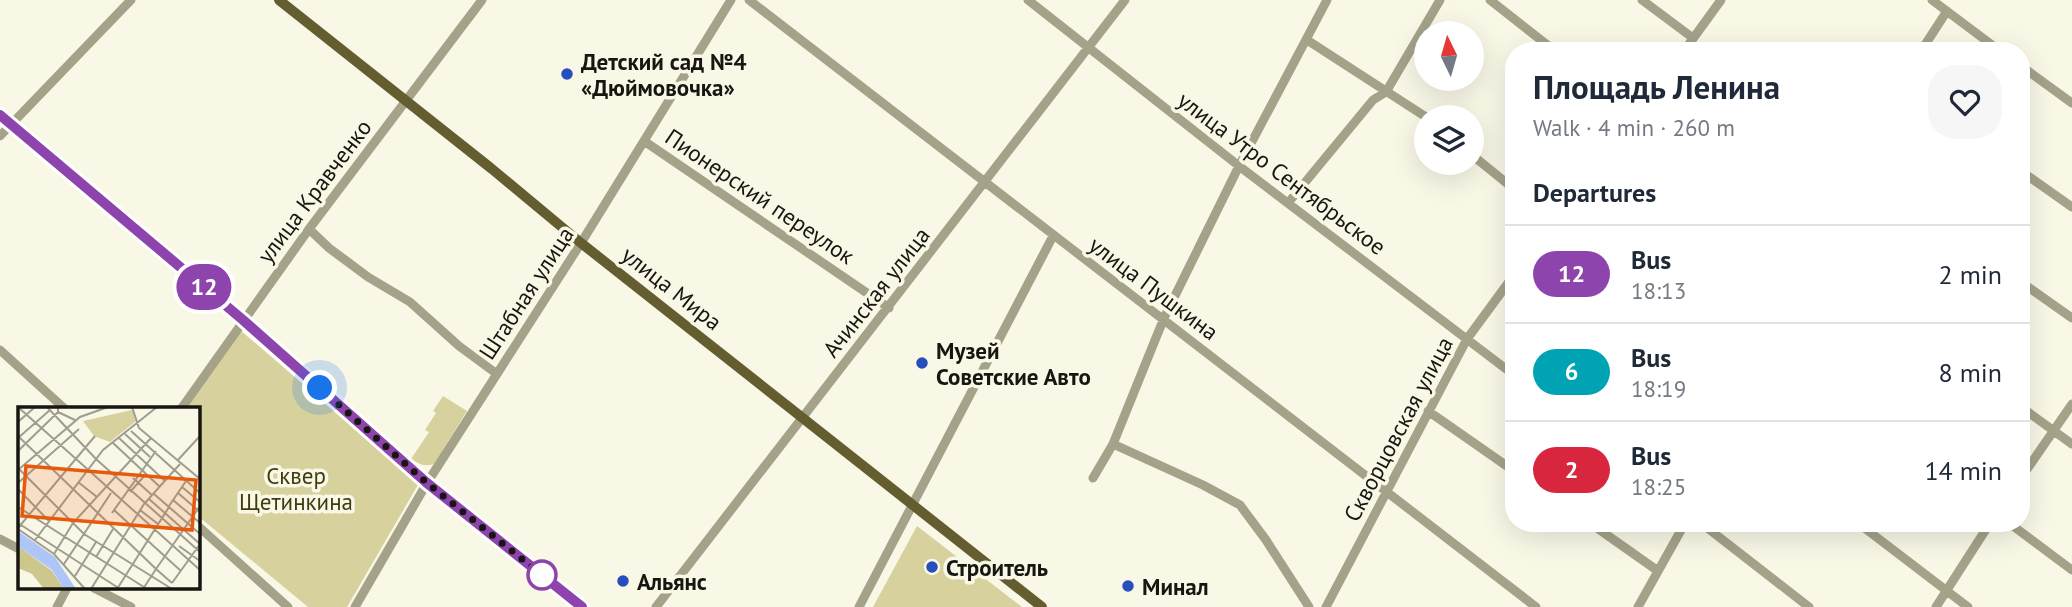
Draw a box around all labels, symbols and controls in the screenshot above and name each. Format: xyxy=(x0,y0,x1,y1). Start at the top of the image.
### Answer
north arrow xyxy=(1414,21,1484,91)
map controls xyxy=(1414,21,1484,175)
place label: Детский сад №4 «Дюймовочка» xyxy=(581,47,747,102)
text: Площадь Ленина xyxy=(1533,65,1780,108)
button: heart xyxy=(1928,65,2002,139)
marker: Детский сад №4 «Дюймовочка» xyxy=(559,66,575,82)
street label: улица Утро Сентябрьское xyxy=(1172,85,1392,261)
button: layers xyxy=(1414,105,1484,175)
street label: улица Кравченко xyxy=(251,113,377,269)
text: Walk · 4 min · 260 m xyxy=(1533,113,1735,142)
street label: Пионерский переулок xyxy=(660,122,860,270)
text: Departures xyxy=(1533,176,1656,209)
street label: Штабная улица xyxy=(472,221,580,365)
street label: Ачинская улица xyxy=(816,221,936,363)
street label: улица Пушкина xyxy=(1083,230,1225,346)
street label: улица Мира xyxy=(616,240,728,336)
text: Bus xyxy=(1631,243,1671,276)
text: 12 xyxy=(1558,258,1585,289)
text: 2 min xyxy=(1939,258,2002,291)
line badge: 12 xyxy=(172,264,235,310)
text: 12 xyxy=(190,271,218,302)
text: 18:13 xyxy=(1631,276,1686,305)
street label: Скворцовская улица xyxy=(1337,332,1459,526)
place label: Музей Советские Авто xyxy=(936,336,1091,391)
text: Bus xyxy=(1631,341,1671,374)
marker: Музей Советские Авто xyxy=(914,355,930,371)
text: 6 xyxy=(1565,356,1578,387)
text: 8 min xyxy=(1939,356,2002,389)
your location xyxy=(302,370,337,405)
text: 18:19 xyxy=(1631,374,1686,403)
inset map xyxy=(18,407,200,590)
text: Bus xyxy=(1631,439,1671,472)
text: 2 xyxy=(1565,454,1578,485)
text: 14 min xyxy=(1924,454,2002,487)
park label: Сквер Щетинкина xyxy=(239,461,353,516)
text: 18:25 xyxy=(1631,472,1686,501)
place label: Строитель xyxy=(946,553,1048,582)
marker: Строитель xyxy=(924,559,940,575)
unlabelled marker xyxy=(527,560,557,590)
place label: Альянс xyxy=(637,567,707,596)
place label: Минал xyxy=(1142,572,1209,601)
marker: Альянс xyxy=(615,573,631,589)
marker: Минал xyxy=(1120,578,1136,594)

